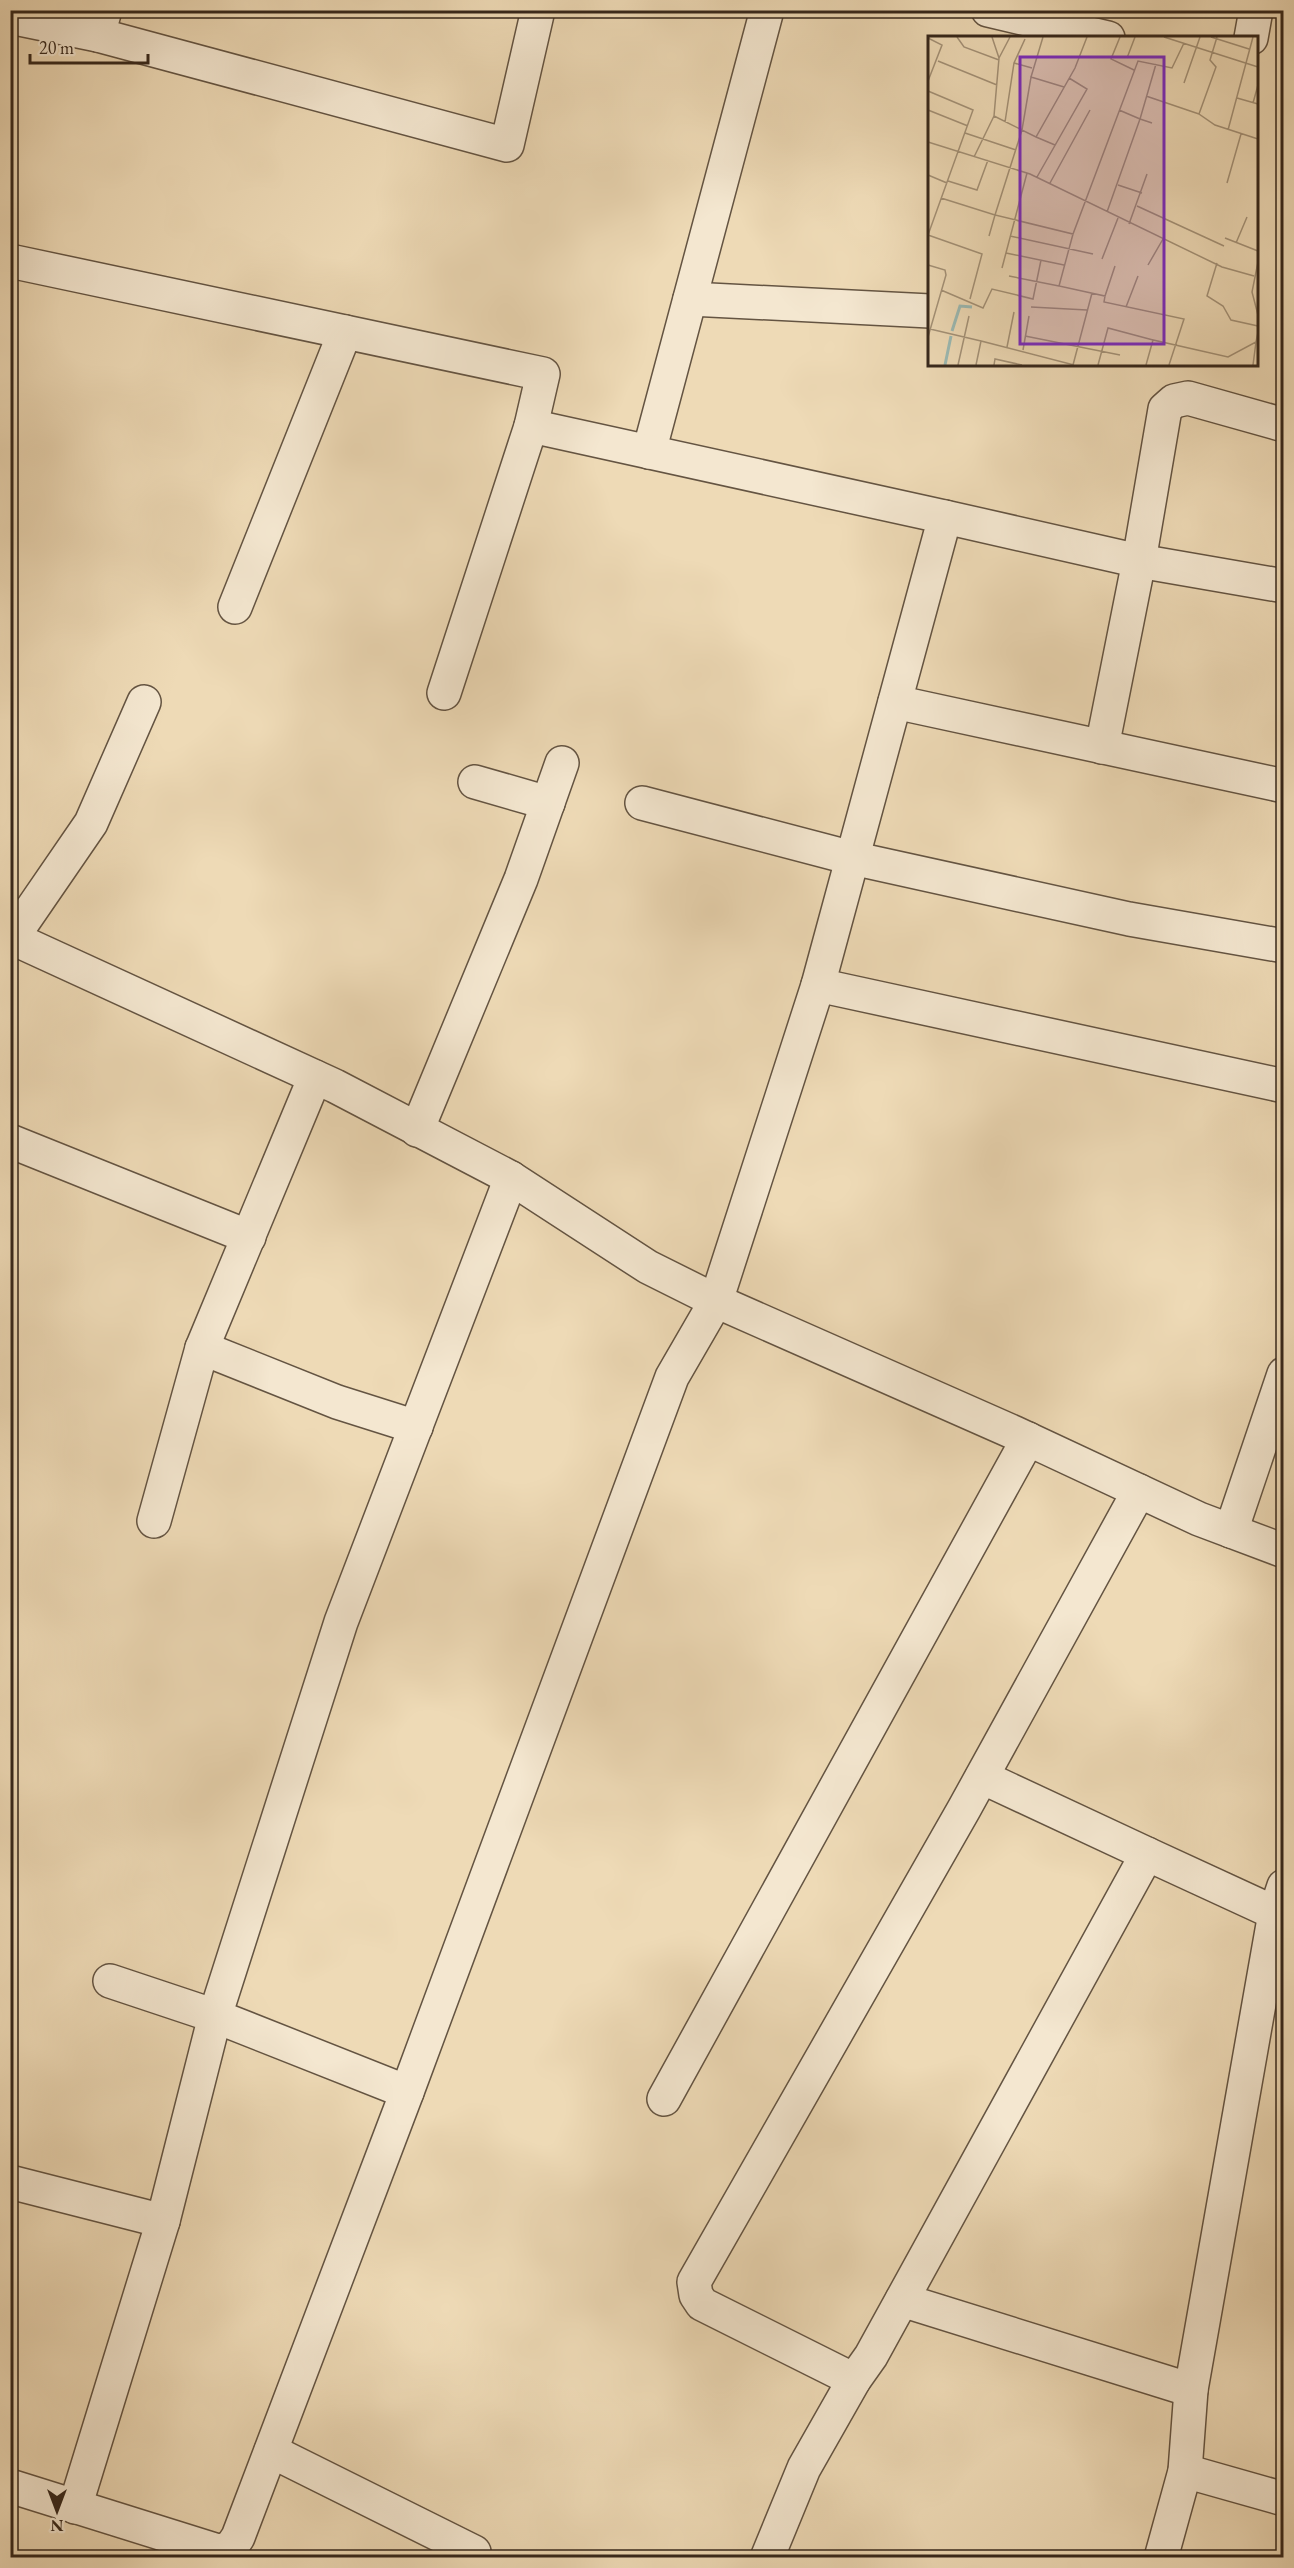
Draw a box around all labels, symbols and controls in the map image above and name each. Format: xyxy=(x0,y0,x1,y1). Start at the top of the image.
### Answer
scale bar xyxy=(30,27,148,65)
text: 20 m xyxy=(39,36,74,59)
inset map xyxy=(928,36,1258,366)
north arrow xyxy=(27,2481,87,2541)
text: N xyxy=(50,2515,63,2536)

